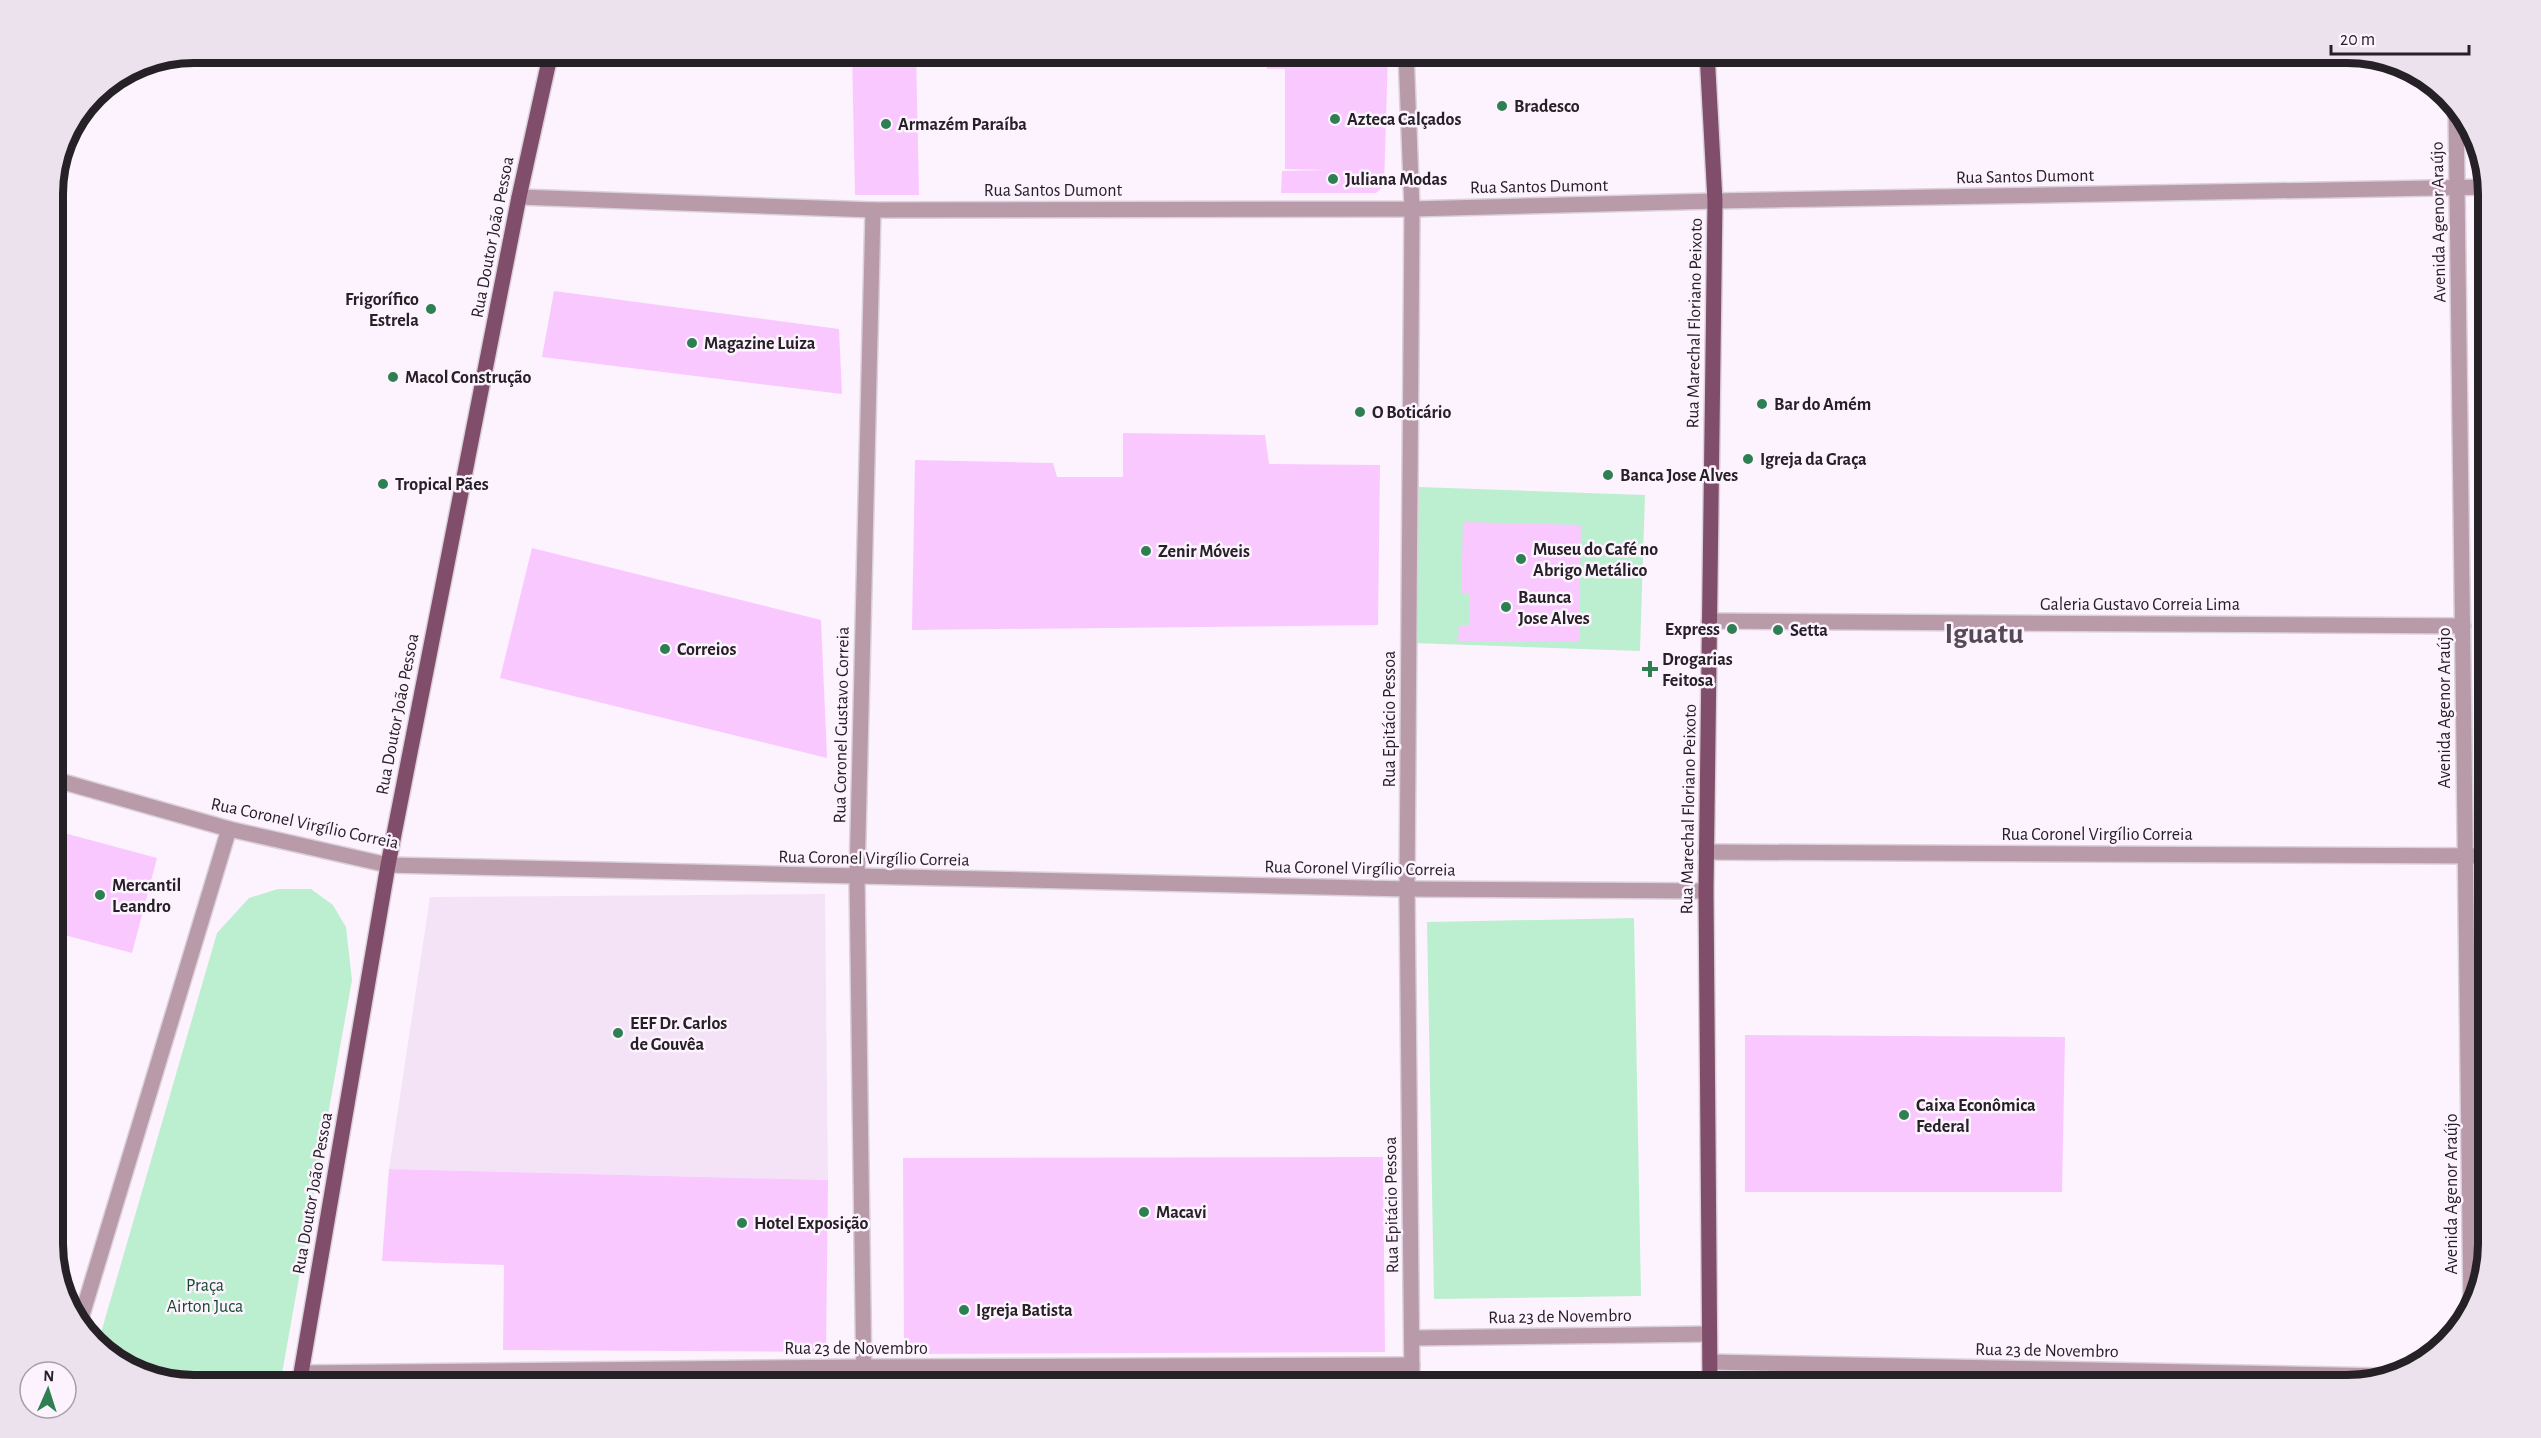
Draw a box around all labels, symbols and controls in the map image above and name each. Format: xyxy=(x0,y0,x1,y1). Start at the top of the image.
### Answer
scale bar xyxy=(2331,18,2469,56)
text: 20 m xyxy=(2340,31,2375,49)
place label: Bradesco xyxy=(1514,98,1580,116)
marker: Bradesco xyxy=(1495,99,1509,113)
place label: Azteca Calçados xyxy=(1347,111,1461,129)
marker: Azteca Calçados xyxy=(1328,112,1342,126)
place label: Armazém Paraíba xyxy=(898,116,1027,134)
marker: Armazém Paraíba xyxy=(879,117,893,131)
street label: Avenida Agenor Araújo xyxy=(2429,141,2449,303)
street label: Rua Doutor João Pessoa xyxy=(468,155,517,320)
street label: Rua Santos Dumont xyxy=(1956,167,2095,187)
place label: Juliana Modas xyxy=(1345,171,1447,189)
marker: Juliana Modas xyxy=(1326,172,1340,186)
street label: Rua Santos Dumont xyxy=(1470,177,1609,197)
street label: Rua Santos Dumont xyxy=(984,182,1122,200)
street label: Rua Marechal Floriano Peixoto xyxy=(1684,217,1706,428)
place label: Frigorífico Estrela xyxy=(345,291,419,330)
marker: Frigorífico Estrela xyxy=(424,302,438,316)
place label: Magazine Luiza xyxy=(704,335,816,353)
marker: Magazine Luiza xyxy=(685,336,699,350)
place label: Macol Construção xyxy=(405,369,532,387)
marker: Macol Construção xyxy=(386,370,400,384)
place label: Bar do Amém xyxy=(1774,396,1871,414)
marker: Bar do Amém xyxy=(1755,397,1769,411)
place label: O Boticário xyxy=(1372,404,1452,422)
marker: O Boticário xyxy=(1353,405,1367,419)
place label: Igreja da Graça xyxy=(1760,451,1867,469)
marker: Igreja da Graça xyxy=(1741,452,1755,466)
place label: Banca Jose Alves xyxy=(1620,467,1738,485)
marker: Banca Jose Alves xyxy=(1601,468,1615,482)
place label: Tropical Pães xyxy=(395,476,489,494)
marker: Tropical Pães xyxy=(376,477,390,491)
place label: Museu do Café no Abrigo Metálico xyxy=(1533,541,1658,580)
place label: Zenir Móveis xyxy=(1158,543,1250,561)
marker: Zenir Móveis xyxy=(1139,544,1153,558)
marker: Museu do Café no Abrigo Metálico xyxy=(1514,552,1528,566)
place label: Baunca Jose Alves xyxy=(1518,589,1590,628)
street label: Galeria Gustavo Correia Lima xyxy=(2040,596,2240,614)
marker: Baunca Jose Alves xyxy=(1499,600,1513,614)
district label: Iguatu xyxy=(1944,619,2024,649)
place label: Express xyxy=(1665,621,1720,639)
marker: Express xyxy=(1725,622,1739,636)
place label: Setta xyxy=(1790,622,1828,640)
marker: Setta xyxy=(1771,623,1785,637)
street label: Rua Coronel Gustavo Correia xyxy=(831,627,853,824)
street label: Avenida Agenor Araújo xyxy=(2436,627,2454,789)
street label: Rua Doutor João Pessoa xyxy=(373,632,422,797)
place label: Correios xyxy=(677,641,736,659)
marker: Correios xyxy=(658,642,672,656)
street label: Rua Epitácio Pessoa xyxy=(1381,651,1399,787)
place label: Drogarias Feitosa xyxy=(1662,651,1733,690)
marker: Drogarias Feitosa xyxy=(1643,662,1657,676)
street label: Rua Marechal Floriano Peixoto xyxy=(1678,703,1700,914)
street label: Rua Coronel Virgílio Correia xyxy=(209,795,400,853)
street label: Rua Coronel Virgílio Correia xyxy=(2001,826,2193,844)
street label: Rua Coronel Virgílio Correia xyxy=(778,848,970,870)
street label: Rua Coronel Virgílio Correia xyxy=(1264,858,1456,880)
place label: Mercantil Leandro xyxy=(112,877,181,916)
marker: Mercantil Leandro xyxy=(93,888,107,902)
place label: EEF Dr. Carlos de Gouvêa xyxy=(630,1015,727,1054)
marker: EEF Dr. Carlos de Gouvêa xyxy=(611,1026,625,1040)
place label: Caixa Econômica Federal xyxy=(1916,1097,2036,1136)
marker: Caixa Econômica Federal xyxy=(1897,1108,1911,1122)
street label: Rua Doutor João Pessoa xyxy=(290,1111,336,1276)
street label: Avenida Agenor Araújo xyxy=(2443,1113,2461,1275)
street label: Rua Epitácio Pessoa xyxy=(1382,1136,1402,1274)
place label: Macavi xyxy=(1156,1204,1207,1222)
marker: Macavi xyxy=(1137,1205,1151,1219)
place label: Hotel Exposição xyxy=(754,1215,869,1233)
marker: Hotel Exposição xyxy=(735,1216,749,1230)
park label: Praça Airton Juca xyxy=(167,1277,243,1316)
place label: Igreja Batista xyxy=(976,1302,1073,1320)
marker: Igreja Batista xyxy=(957,1303,971,1317)
street label: Rua 23 de Novembro xyxy=(1488,1307,1632,1327)
street label: Rua 23 de Novembro xyxy=(784,1340,928,1358)
street label: Rua 23 de Novembro xyxy=(1975,1341,2119,1361)
north arrow xyxy=(18,1360,78,1420)
text: N xyxy=(43,1368,55,1384)

